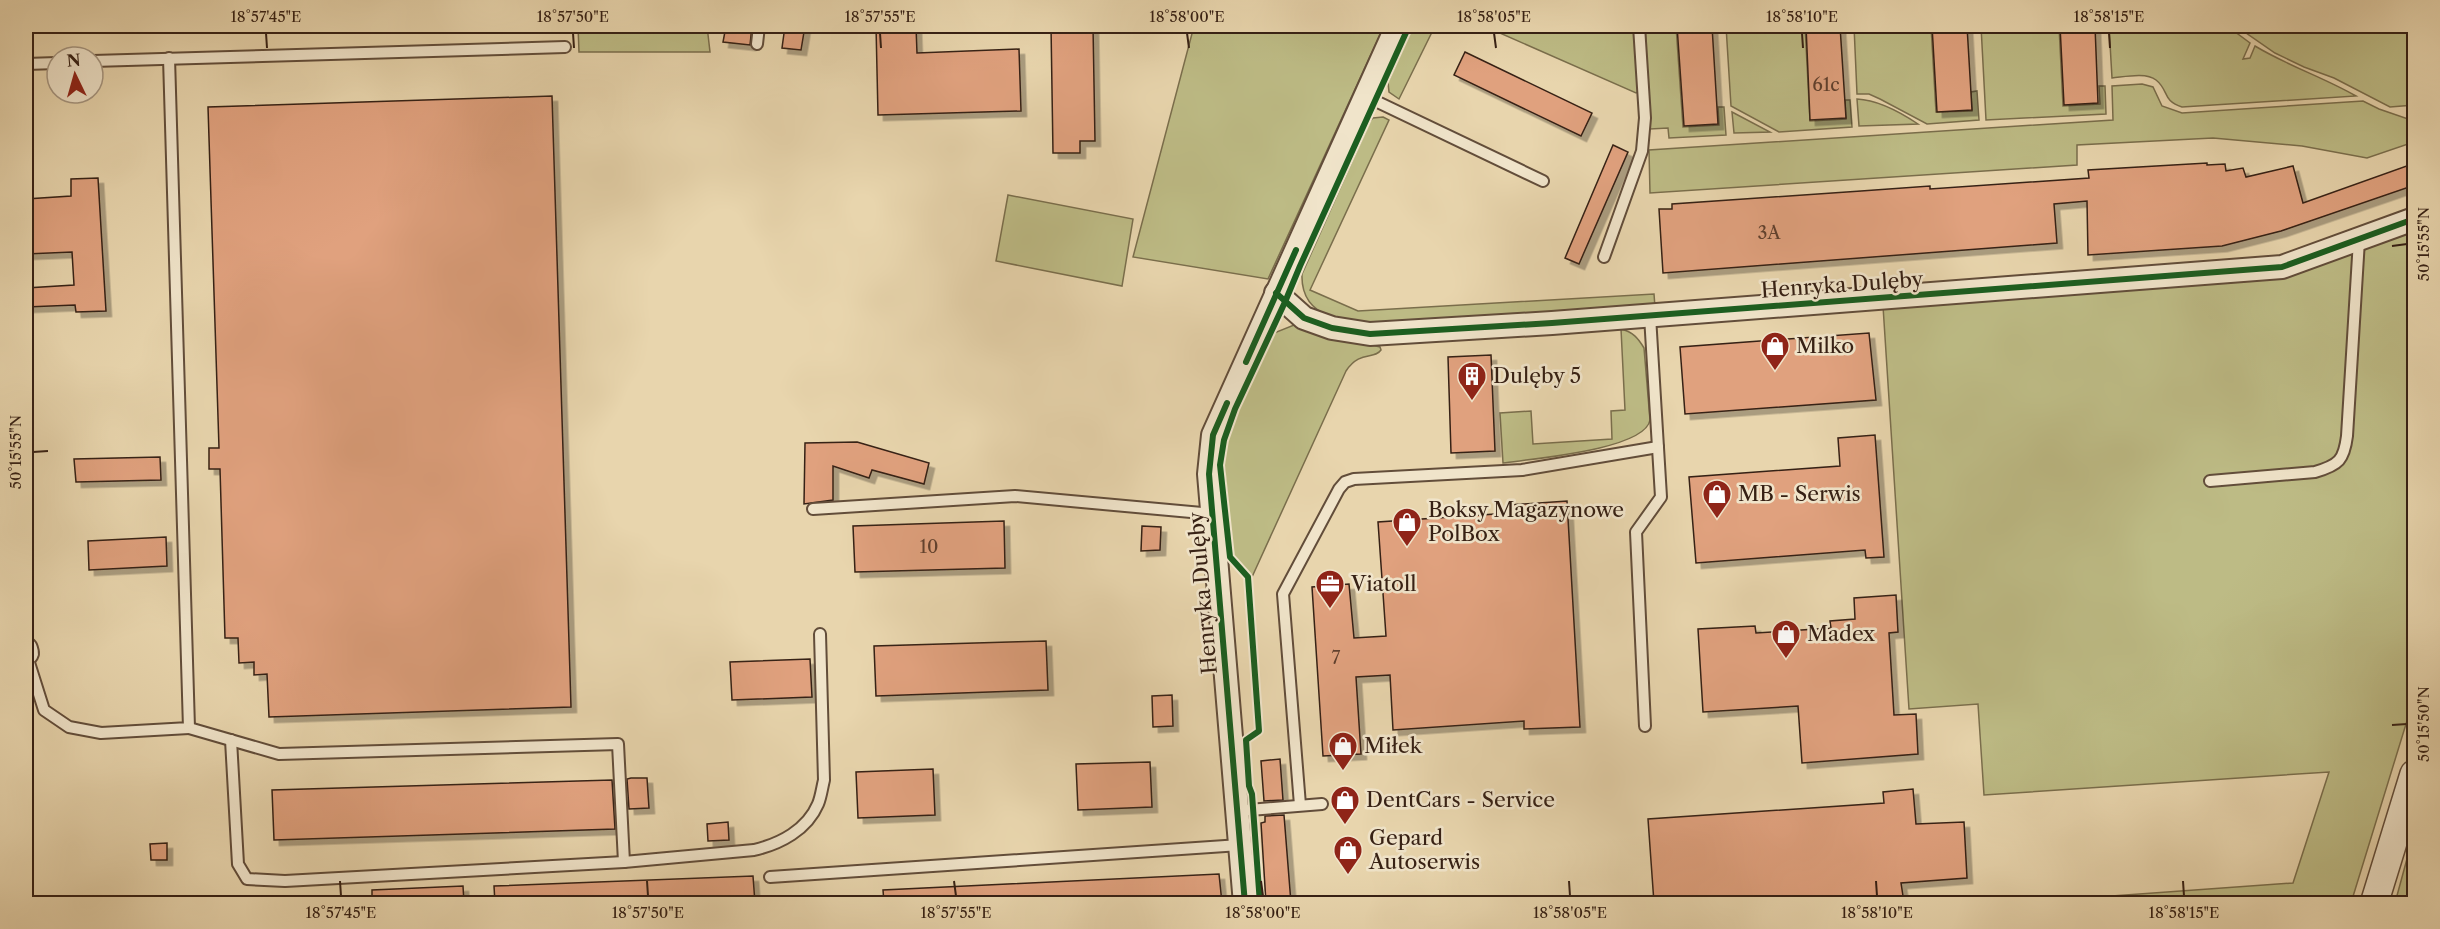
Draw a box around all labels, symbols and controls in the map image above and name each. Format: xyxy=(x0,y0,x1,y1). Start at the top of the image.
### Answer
text: 18°57'45"E xyxy=(231,7,301,26)
text: 18°57'50"E xyxy=(537,7,609,26)
text: 18°57'55"E xyxy=(844,7,916,26)
text: 18°58'00"E xyxy=(1149,7,1225,26)
text: 18°58'05"E xyxy=(1457,7,1531,26)
text: 18°58'10"E xyxy=(1766,7,1838,26)
text: 18°58'15"E xyxy=(2074,7,2144,26)
north arrow xyxy=(45,45,105,105)
text: N xyxy=(66,49,82,71)
house number: 61c xyxy=(1812,74,1840,96)
text: 50°15'55"N xyxy=(2414,207,2433,281)
house number: 3A xyxy=(1757,222,1781,244)
street label: Henryka Dulęby xyxy=(1760,266,1924,303)
shop icon: Milko xyxy=(1759,330,1791,372)
place label: Milko xyxy=(1796,333,1854,358)
building icon: Dulęby 5 xyxy=(1456,360,1488,402)
place label: Dulęby 5 xyxy=(1493,363,1581,388)
text: 50°15'55"N xyxy=(6,415,25,489)
shop icon: MB - Serwis xyxy=(1701,478,1733,520)
place label: MB - Serwis xyxy=(1738,481,1861,506)
place label: Boksy Magazynowe PolBox xyxy=(1428,497,1624,546)
shop icon: Boksy Magazynowe PolBox xyxy=(1391,506,1423,548)
street label: Henryka Dulęby xyxy=(1183,511,1222,675)
house number: 10 xyxy=(920,536,938,558)
office icon: Viatoll xyxy=(1314,568,1346,610)
place label: Viatoll xyxy=(1350,571,1416,596)
shop icon: Madex xyxy=(1770,618,1802,660)
place label: Madex xyxy=(1807,621,1876,646)
house number: 7 xyxy=(1332,647,1341,669)
text: 50°15'50"N xyxy=(2414,686,2433,762)
shop icon: Miłek xyxy=(1327,730,1359,772)
place label: Miłek xyxy=(1364,733,1423,758)
shop icon: DentCars - Service xyxy=(1329,784,1361,826)
place label: DentCars - Service xyxy=(1366,787,1555,812)
place label: Gepard Autoserwis xyxy=(1368,825,1480,874)
shop icon: Gepard Autoserwis xyxy=(1332,834,1364,876)
text: 18°57'45"E xyxy=(306,903,376,922)
text: 18°57'50"E xyxy=(612,903,684,922)
text: 18°57'55"E xyxy=(920,903,992,922)
text: 18°58'00"E xyxy=(1225,903,1301,922)
text: 18°58'05"E xyxy=(1533,903,1607,922)
text: 18°58'10"E xyxy=(1841,903,1913,922)
text: 18°58'15"E xyxy=(2149,903,2219,922)

